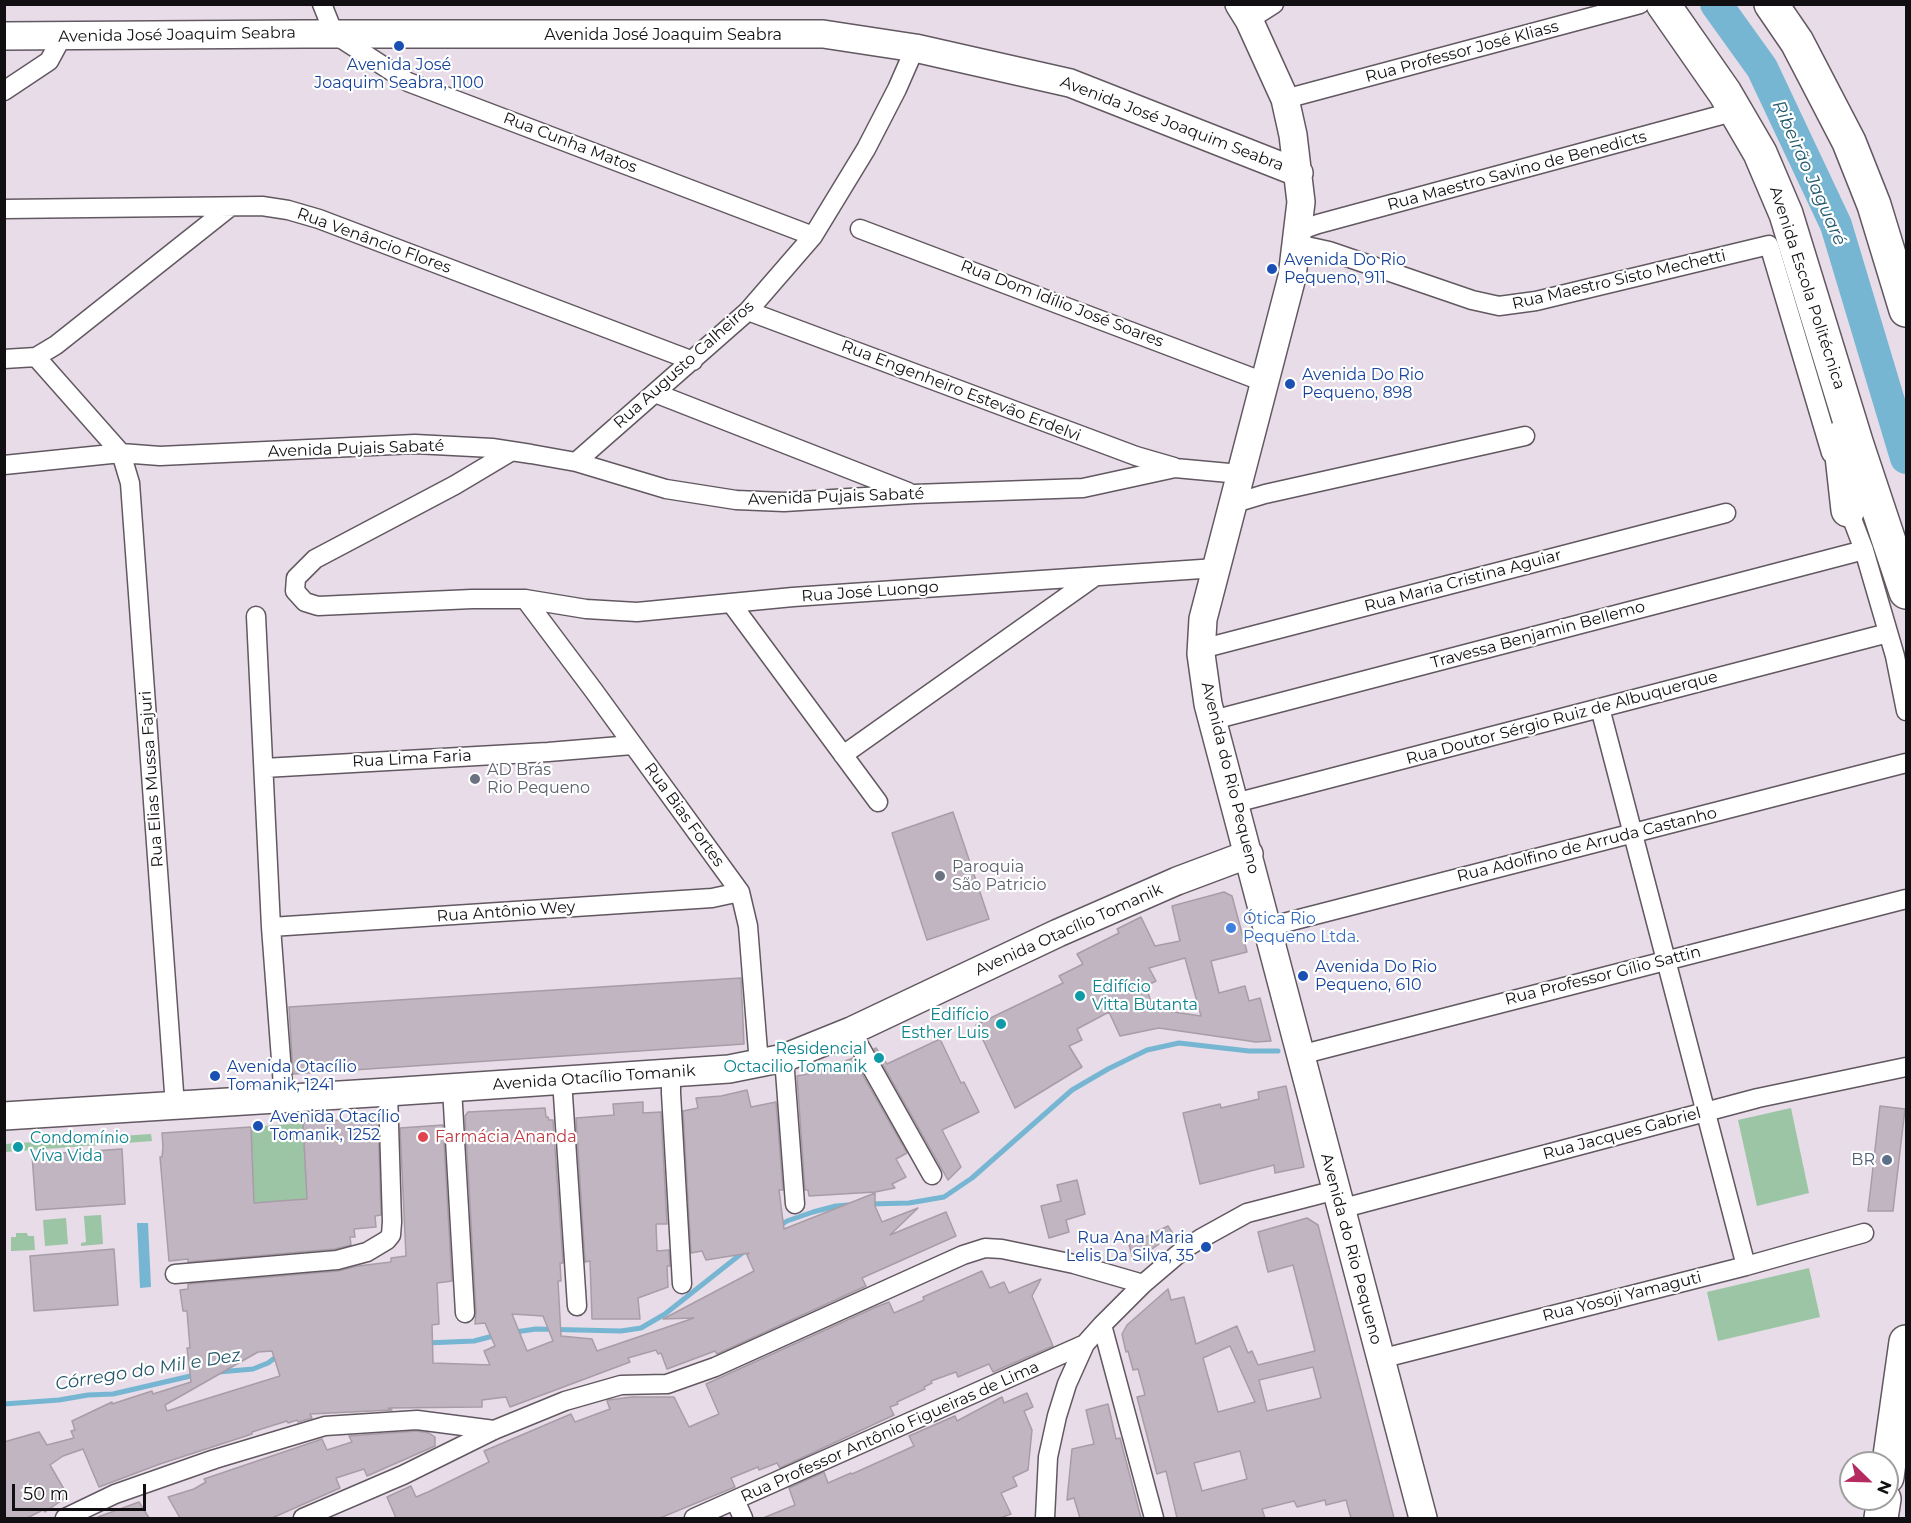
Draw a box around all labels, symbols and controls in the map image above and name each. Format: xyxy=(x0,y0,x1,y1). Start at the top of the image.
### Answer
street label: Rua Professor José Kliass xyxy=(1363,17,1561,87)
street label: Avenida José Joaquim Seabra xyxy=(58,23,296,47)
street label: Avenida José Joaquim Seabra xyxy=(544,25,782,45)
marker: Avenida José Joaquim Seabra, 1100 xyxy=(392,39,406,53)
place label: Avenida José Joaquim Seabra, 1100 xyxy=(314,55,484,93)
street label: Avenida José Joaquim Seabra xyxy=(1058,72,1286,176)
water label: Ribeirão Jaguaré xyxy=(1767,97,1851,249)
street label: Rua Cunha Matos xyxy=(500,109,640,177)
street label: Rua Maestro Savino de Benedicts xyxy=(1385,127,1649,215)
street label: Avenida Escola Politécnica xyxy=(1765,184,1849,392)
street label: Rua Venâncio Flores xyxy=(294,204,454,278)
street label: Rua Maestro Sisto Mechetti xyxy=(1510,246,1728,314)
place label: Avenida Do Rio Pequeno, 911 xyxy=(1284,250,1406,288)
street label: Rua Dom Idílio José Soares xyxy=(958,256,1166,352)
marker: Avenida Do Rio Pequeno, 911 xyxy=(1265,262,1279,276)
street label: Rua Augusto Calheiros xyxy=(610,297,758,433)
street label: Rua Engenheiro Estevão Erdelvi xyxy=(839,336,1083,446)
place label: Avenida Do Rio Pequeno, 898 xyxy=(1302,365,1424,403)
marker: Avenida Do Rio Pequeno, 898 xyxy=(1283,377,1297,391)
street label: Avenida Pujais Sabaté xyxy=(267,436,445,462)
street label: Avenida Pujais Sabaté xyxy=(747,484,925,510)
street label: Rua Maria Cristina Aguiar xyxy=(1362,545,1564,617)
street label: Rua José Luongo xyxy=(801,578,939,606)
street label: Travessa Benjamin Bellemo xyxy=(1429,597,1647,673)
street label: Rua Doutor Sérgio Ruiz de Albuquerque xyxy=(1404,667,1720,769)
street label: Avenida do Rio Pequeno xyxy=(1197,680,1263,876)
street label: Rua Elias Mussa Fajuri xyxy=(136,690,168,868)
street label: Rua Lima Faria xyxy=(352,746,472,772)
street label: Rua Bias Fortes xyxy=(640,759,728,871)
place label: AD Brás Rio Pequeno xyxy=(487,760,590,798)
marker: AD Brás Rio Pequeno xyxy=(468,772,482,786)
street label: Rua Adolfino de Arruda Castanho xyxy=(1455,803,1719,887)
place label: Paroquia São Patricio xyxy=(952,857,1047,895)
marker: Paroquia São Patricio xyxy=(933,869,947,883)
street label: Avenida Otacílio Tomanik xyxy=(972,880,1166,980)
street label: Rua Antônio Wey xyxy=(436,898,576,926)
place label: Ótica Rio Pequeno Ltda. xyxy=(1243,909,1359,947)
marker: Ótica Rio Pequeno Ltda. xyxy=(1224,921,1238,935)
street label: Rua Professor Gílio Sattin xyxy=(1503,942,1703,1010)
place label: Avenida Do Rio Pequeno, 610 xyxy=(1315,957,1437,995)
marker: Avenida Do Rio Pequeno, 610 xyxy=(1296,969,1310,983)
place label: Edifício Vitta Butanta xyxy=(1092,977,1198,1015)
marker: Edifício Vitta Butanta xyxy=(1073,989,1087,1003)
place label: Edifício Esther Luis xyxy=(901,1005,989,1043)
marker: Edifício Esther Luis xyxy=(994,1017,1008,1031)
place label: Residencial Octacilio Tomanik xyxy=(723,1039,867,1077)
marker: Residencial Octacilio Tomanik xyxy=(872,1051,886,1065)
place label: Avenida Otacílio Tomanik, 1241 xyxy=(227,1057,357,1095)
street label: Avenida Otacílio Tomanik xyxy=(492,1061,696,1095)
marker: Avenida Otacílio Tomanik, 1241 xyxy=(208,1069,222,1083)
street label: Rua Jacques Gabriel xyxy=(1541,1104,1703,1164)
place label: Avenida Otacílio Tomanik, 1252 xyxy=(270,1107,400,1145)
marker: Avenida Otacílio Tomanik, 1252 xyxy=(251,1119,265,1133)
place label: Farmácia Ananda xyxy=(435,1127,577,1147)
place label: Condomínio Viva Vida xyxy=(30,1128,129,1166)
marker: Farmácia Ananda xyxy=(416,1130,430,1144)
marker: Condomínio Viva Vida xyxy=(11,1140,25,1154)
place label: BR xyxy=(1851,1150,1875,1170)
street label: Avenida do Rio Pequeno xyxy=(1316,1151,1386,1347)
marker: BR xyxy=(1880,1153,1894,1167)
place label: Rua Ana Maria Lelis Da Silva, 35 xyxy=(1066,1228,1194,1266)
marker: Rua Ana Maria Lelis Da Silva, 35 xyxy=(1199,1240,1213,1254)
street label: Rua Yosoji Yamaguti xyxy=(1540,1268,1704,1326)
water label: Córrego do Mil e Dez xyxy=(54,1345,242,1395)
street label: Rua Professor Antônio Figueiras de Lima xyxy=(738,1357,1042,1507)
north arrow xyxy=(1839,1451,1899,1511)
scale bar xyxy=(15,1472,148,1510)
text: N xyxy=(1873,1478,1895,1497)
text: 50 m xyxy=(23,1483,69,1505)

